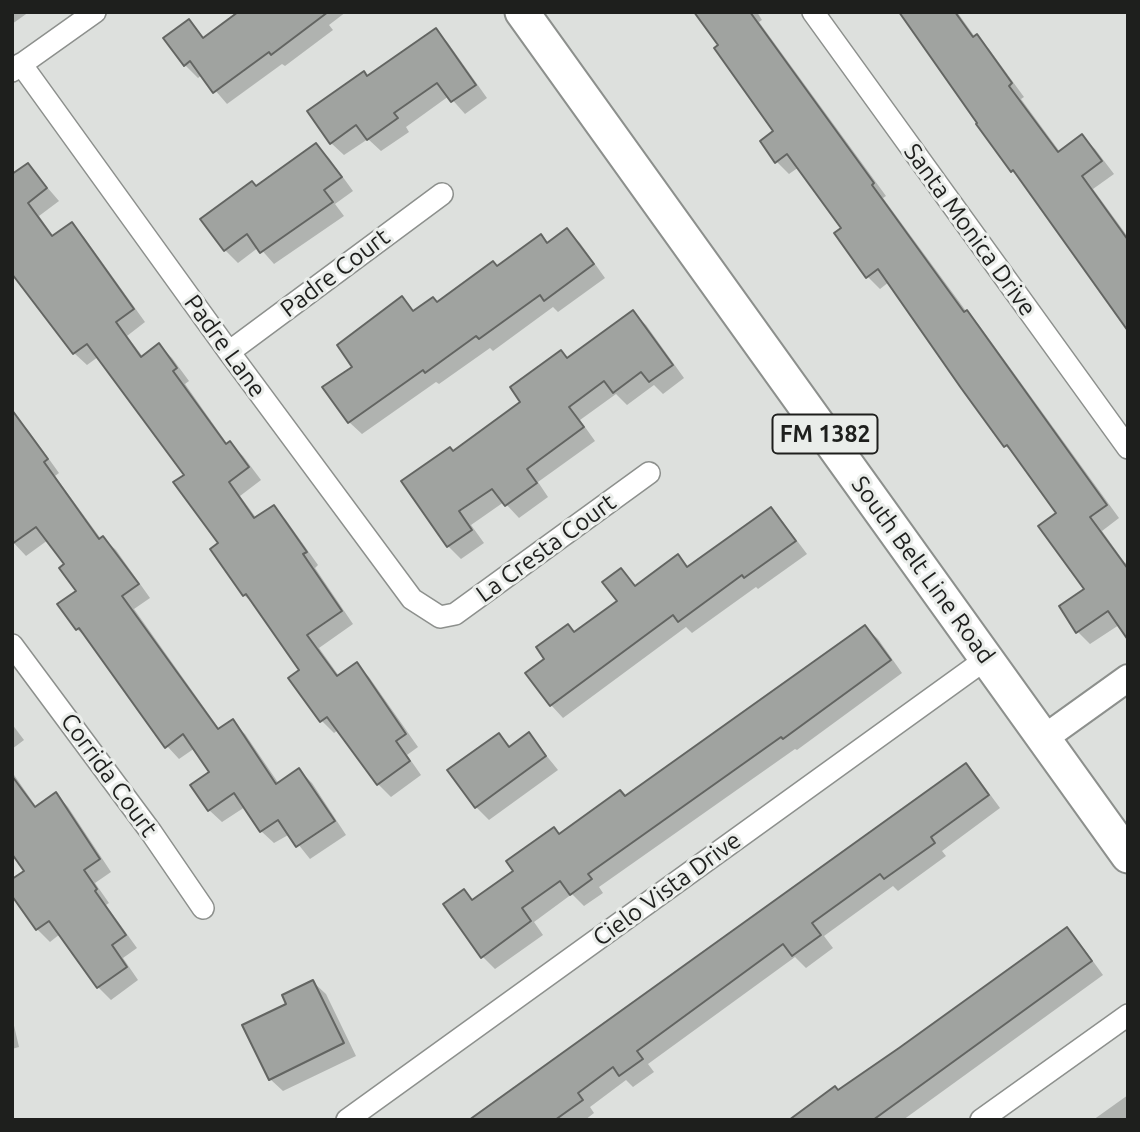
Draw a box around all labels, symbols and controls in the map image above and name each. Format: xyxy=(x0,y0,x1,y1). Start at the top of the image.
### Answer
street label: Santa Monica Drive xyxy=(898,138,1042,322)
street label: Padre Court xyxy=(275,223,395,323)
street label: Padre Lane xyxy=(178,289,272,403)
road number: FM 1382 xyxy=(772,414,878,454)
street label: South Belt Line Road xyxy=(845,471,1001,669)
street label: La Cresta Court xyxy=(471,488,621,608)
street label: Corrida Court xyxy=(55,708,163,842)
street label: Cielo Vista Drive xyxy=(587,826,747,952)

